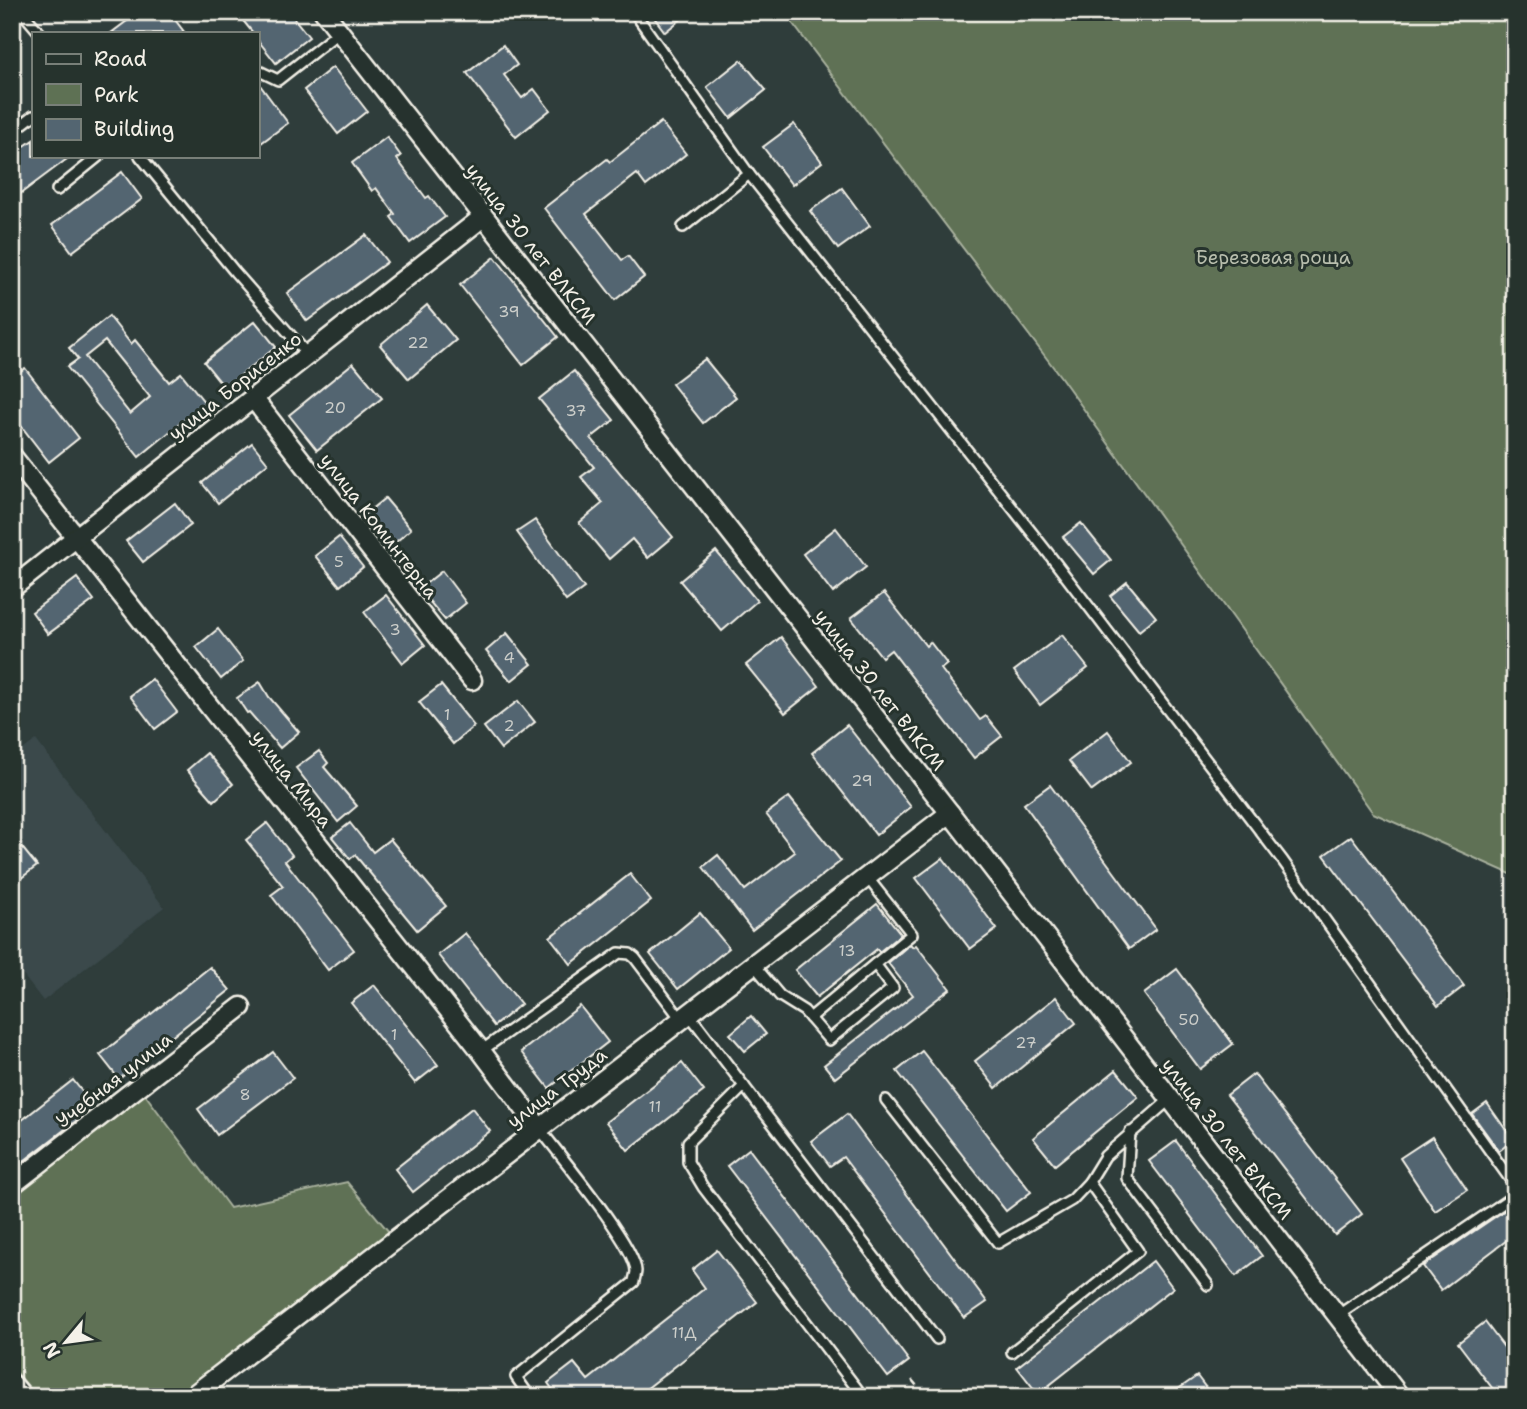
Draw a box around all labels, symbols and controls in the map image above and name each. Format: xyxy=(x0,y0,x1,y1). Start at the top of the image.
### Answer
legend xyxy=(32,32,259,158)
text: Road xyxy=(94,45,147,73)
text: Park xyxy=(94,81,139,109)
text: Building xyxy=(94,115,174,143)
street label: улица 30 лет ВЛКСМ xyxy=(460,158,602,330)
park label: Березовая роща xyxy=(1195,245,1351,270)
house number: 39 xyxy=(498,301,520,322)
street label: улица Борисенко xyxy=(163,326,307,446)
house number: 22 xyxy=(407,332,429,353)
house number: 20 xyxy=(324,397,346,418)
house number: 37 xyxy=(565,400,587,421)
street label: улица Коминтерна xyxy=(314,448,444,604)
house number: 5 xyxy=(334,551,344,572)
street label: улица 30 лет ВЛКСМ xyxy=(809,604,951,776)
house number: 3 xyxy=(389,619,401,640)
house number: 4 xyxy=(503,647,515,668)
house number: 1 xyxy=(444,704,450,725)
house number: 2 xyxy=(503,715,515,736)
street label: улица Мира xyxy=(246,725,338,833)
house number: 29 xyxy=(851,770,873,791)
house number: 13 xyxy=(838,940,856,961)
house number: 50 xyxy=(1179,1009,1199,1030)
house number: 1 xyxy=(391,1024,397,1045)
street label: Учебная улица xyxy=(51,1027,177,1133)
house number: 27 xyxy=(1015,1032,1037,1053)
street label: улица Труда xyxy=(502,1042,612,1134)
street label: улица 30 лет ВЛКСМ xyxy=(1156,1053,1298,1225)
house number: 8 xyxy=(239,1084,251,1105)
house number: 11 xyxy=(649,1096,661,1117)
north arrow xyxy=(32,1308,102,1378)
house number: 11Д xyxy=(672,1322,696,1343)
text: N xyxy=(37,1337,66,1363)

